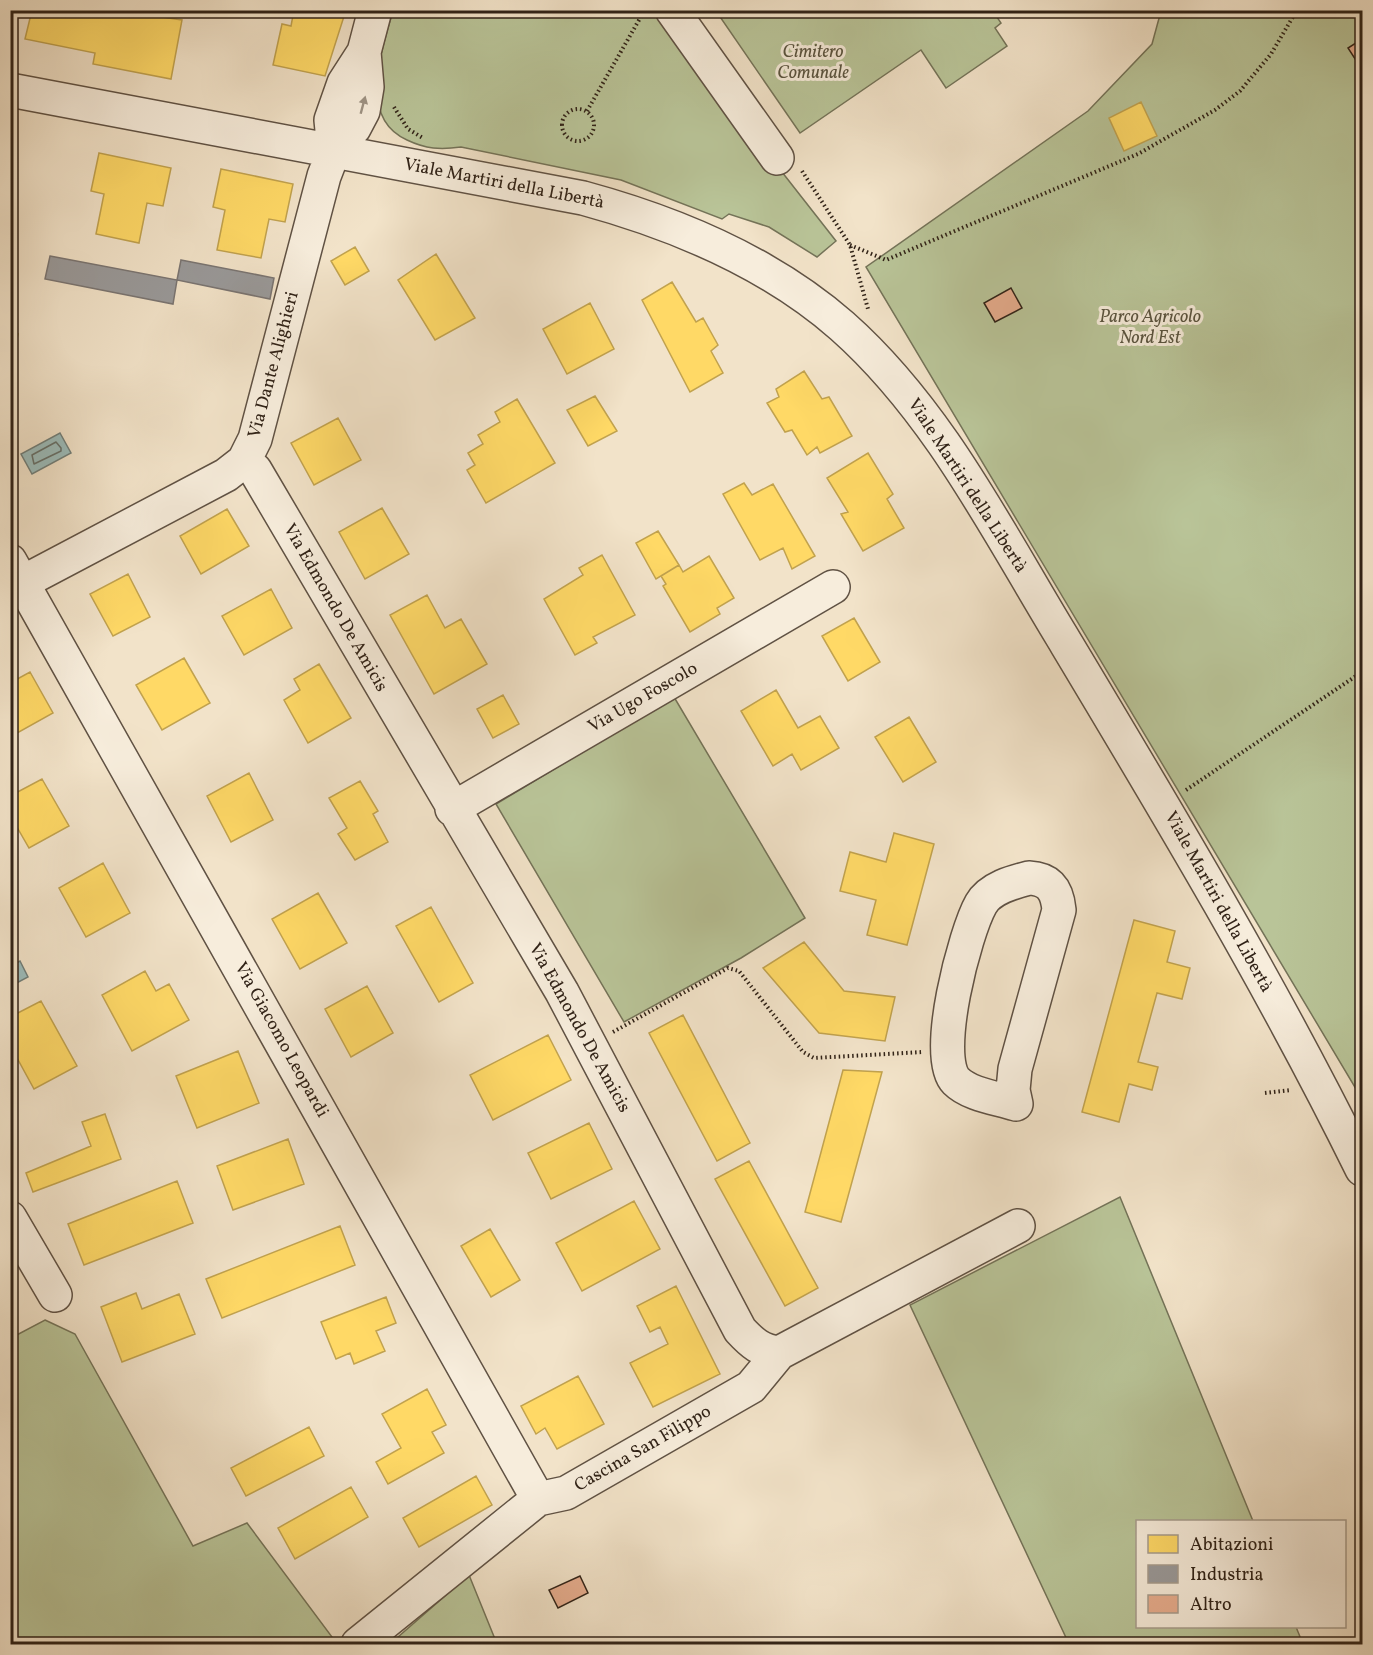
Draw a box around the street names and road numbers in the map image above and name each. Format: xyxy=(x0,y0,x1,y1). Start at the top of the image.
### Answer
street label: Viale Martiri della Libertà xyxy=(402,152,606,216)
street label: Via Dante Alighieri xyxy=(242,289,306,441)
street label: Viale Martiri della Libertà xyxy=(901,394,1033,578)
street label: Via Edmondo De Amicis xyxy=(277,519,393,697)
street label: Via Ugo Foscolo xyxy=(584,656,702,740)
street label: Viale Martiri della Libertà xyxy=(1158,807,1278,997)
street label: Via Edmondo De Amicis xyxy=(522,939,636,1117)
street label: Via Giacomo Leopardi xyxy=(228,958,334,1122)
street label: Cascina San Filippo xyxy=(570,1400,716,1498)

